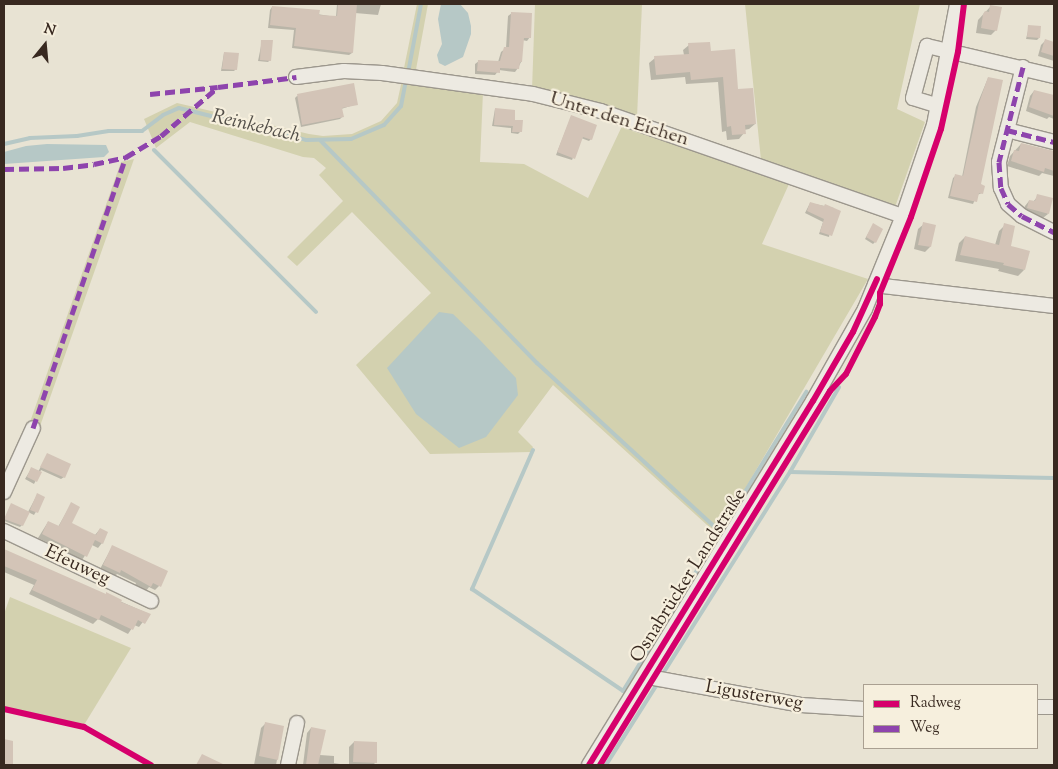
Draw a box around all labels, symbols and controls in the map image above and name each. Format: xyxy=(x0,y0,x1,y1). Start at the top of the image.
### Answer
text: N xyxy=(41,19,58,42)
north arrow xyxy=(20,20,70,70)
street label: Unter den Eichen xyxy=(547,88,691,152)
water label: Reinkebach xyxy=(209,105,303,149)
street label: Osnabrücker Landstraße xyxy=(626,485,752,667)
street label: Efeuweg xyxy=(41,541,113,591)
street label: Ligusterweg xyxy=(703,676,805,716)
legend xyxy=(863,684,1038,749)
text: Radweg xyxy=(910,693,961,714)
text: Weg xyxy=(910,718,940,739)

